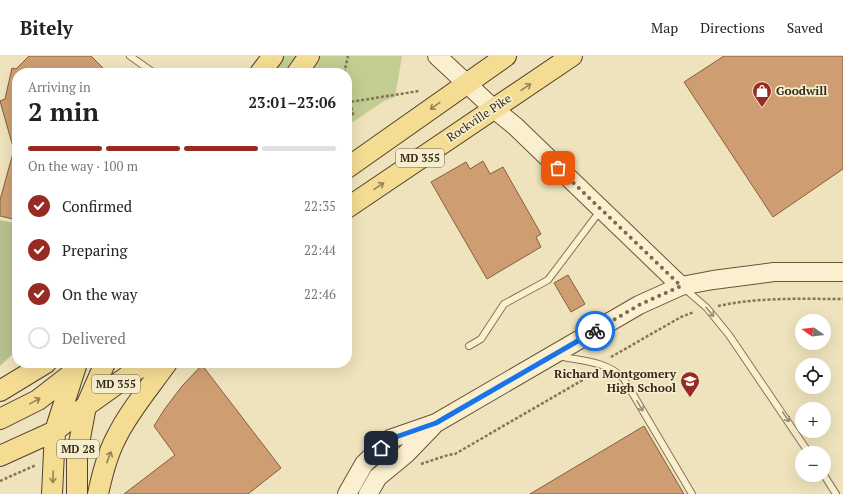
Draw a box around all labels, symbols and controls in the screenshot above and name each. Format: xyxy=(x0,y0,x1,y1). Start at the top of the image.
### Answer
text: Bitely xyxy=(20,15,73,40)
text: Map xyxy=(651,18,678,37)
text: Directions xyxy=(700,18,765,37)
text: Saved xyxy=(787,18,823,37)
text: Arriving in xyxy=(28,78,91,96)
shop icon: Goodwill xyxy=(751,80,773,108)
one-way arrow xyxy=(520,83,531,91)
place label: Goodwill xyxy=(776,83,827,98)
street label: Rockville Pike xyxy=(444,91,514,145)
text: 23:01–23:06 xyxy=(249,92,336,112)
text: 2 min xyxy=(28,94,99,128)
one-way arrow xyxy=(430,102,441,110)
road number: MD 355 xyxy=(396,149,444,167)
pin xyxy=(541,151,575,185)
text: On the way · 100 m xyxy=(28,157,138,175)
icon: bag xyxy=(547,157,569,179)
one-way arrow xyxy=(374,182,385,190)
icon: check xyxy=(28,195,50,217)
text: Confirmed xyxy=(62,196,132,216)
text: 22:35 xyxy=(304,197,336,215)
icon: check xyxy=(28,239,50,261)
text: Preparing xyxy=(62,240,127,260)
text: 22:44 xyxy=(304,241,336,259)
icon: check xyxy=(28,283,50,305)
text: On the way xyxy=(62,284,137,304)
text: 22:46 xyxy=(304,285,336,303)
one-way arrow xyxy=(706,307,715,317)
courier xyxy=(575,311,615,351)
north arrow xyxy=(795,314,831,350)
map controls xyxy=(795,314,831,482)
icon: bike xyxy=(584,320,606,342)
text: Delivered xyxy=(62,328,126,348)
button: locate xyxy=(795,358,831,394)
place label: Richard Montgomery High School xyxy=(554,366,677,395)
school or university icon: Richard Montgomery High School xyxy=(679,370,701,398)
road number: MD 355 xyxy=(92,375,140,393)
one-way arrow xyxy=(29,397,41,405)
one-way arrow xyxy=(637,400,645,412)
button: + xyxy=(795,402,831,438)
one-way arrow xyxy=(782,412,790,423)
pin xyxy=(364,431,398,465)
icon: home xyxy=(370,437,392,459)
road number: MD 28 xyxy=(57,440,99,458)
button: − xyxy=(795,446,831,482)
one-way arrow xyxy=(105,451,113,463)
one-way arrow xyxy=(49,470,57,483)

